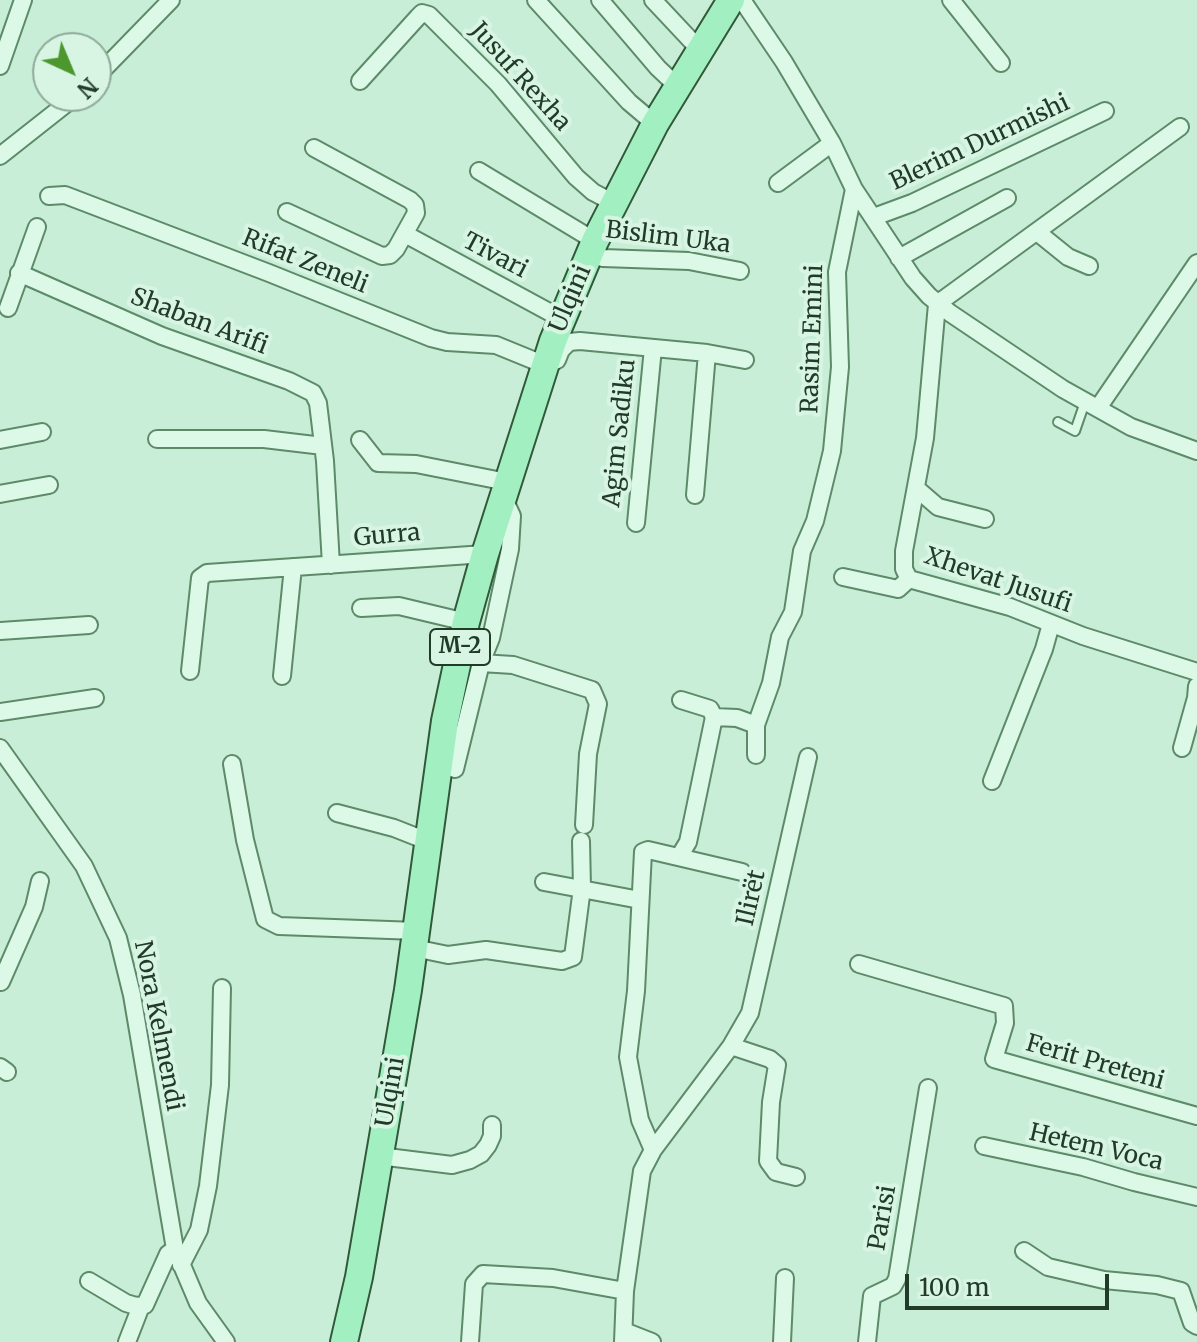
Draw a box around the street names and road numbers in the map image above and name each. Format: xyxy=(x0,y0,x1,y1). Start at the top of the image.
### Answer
street label: Jusuf Rexha xyxy=(464,17,576,137)
street label: Blerim Durmishi xyxy=(886,89,1074,197)
street label: Bislim Uka xyxy=(604,216,732,260)
street label: Rifat Zeneli xyxy=(238,224,372,300)
street label: Tivari xyxy=(458,227,532,285)
street label: Ulqini xyxy=(544,261,598,337)
street label: Rasim Emini xyxy=(796,264,830,414)
street label: Shaban Arifi xyxy=(126,283,272,361)
street label: Agim Sadiku xyxy=(598,357,642,509)
street label: Gurra xyxy=(353,519,421,553)
street label: Xhevat Jusufi xyxy=(921,542,1075,620)
road number: M-2 xyxy=(430,629,490,665)
street label: Ilirët xyxy=(732,867,772,929)
street label: Nora Kelmendi xyxy=(127,939,189,1113)
street label: Ferit Preteni xyxy=(1022,1029,1168,1097)
street label: Ulqini xyxy=(371,1055,411,1129)
street label: Hetem Voca xyxy=(1026,1119,1166,1177)
street label: Parisi xyxy=(863,1183,903,1253)

